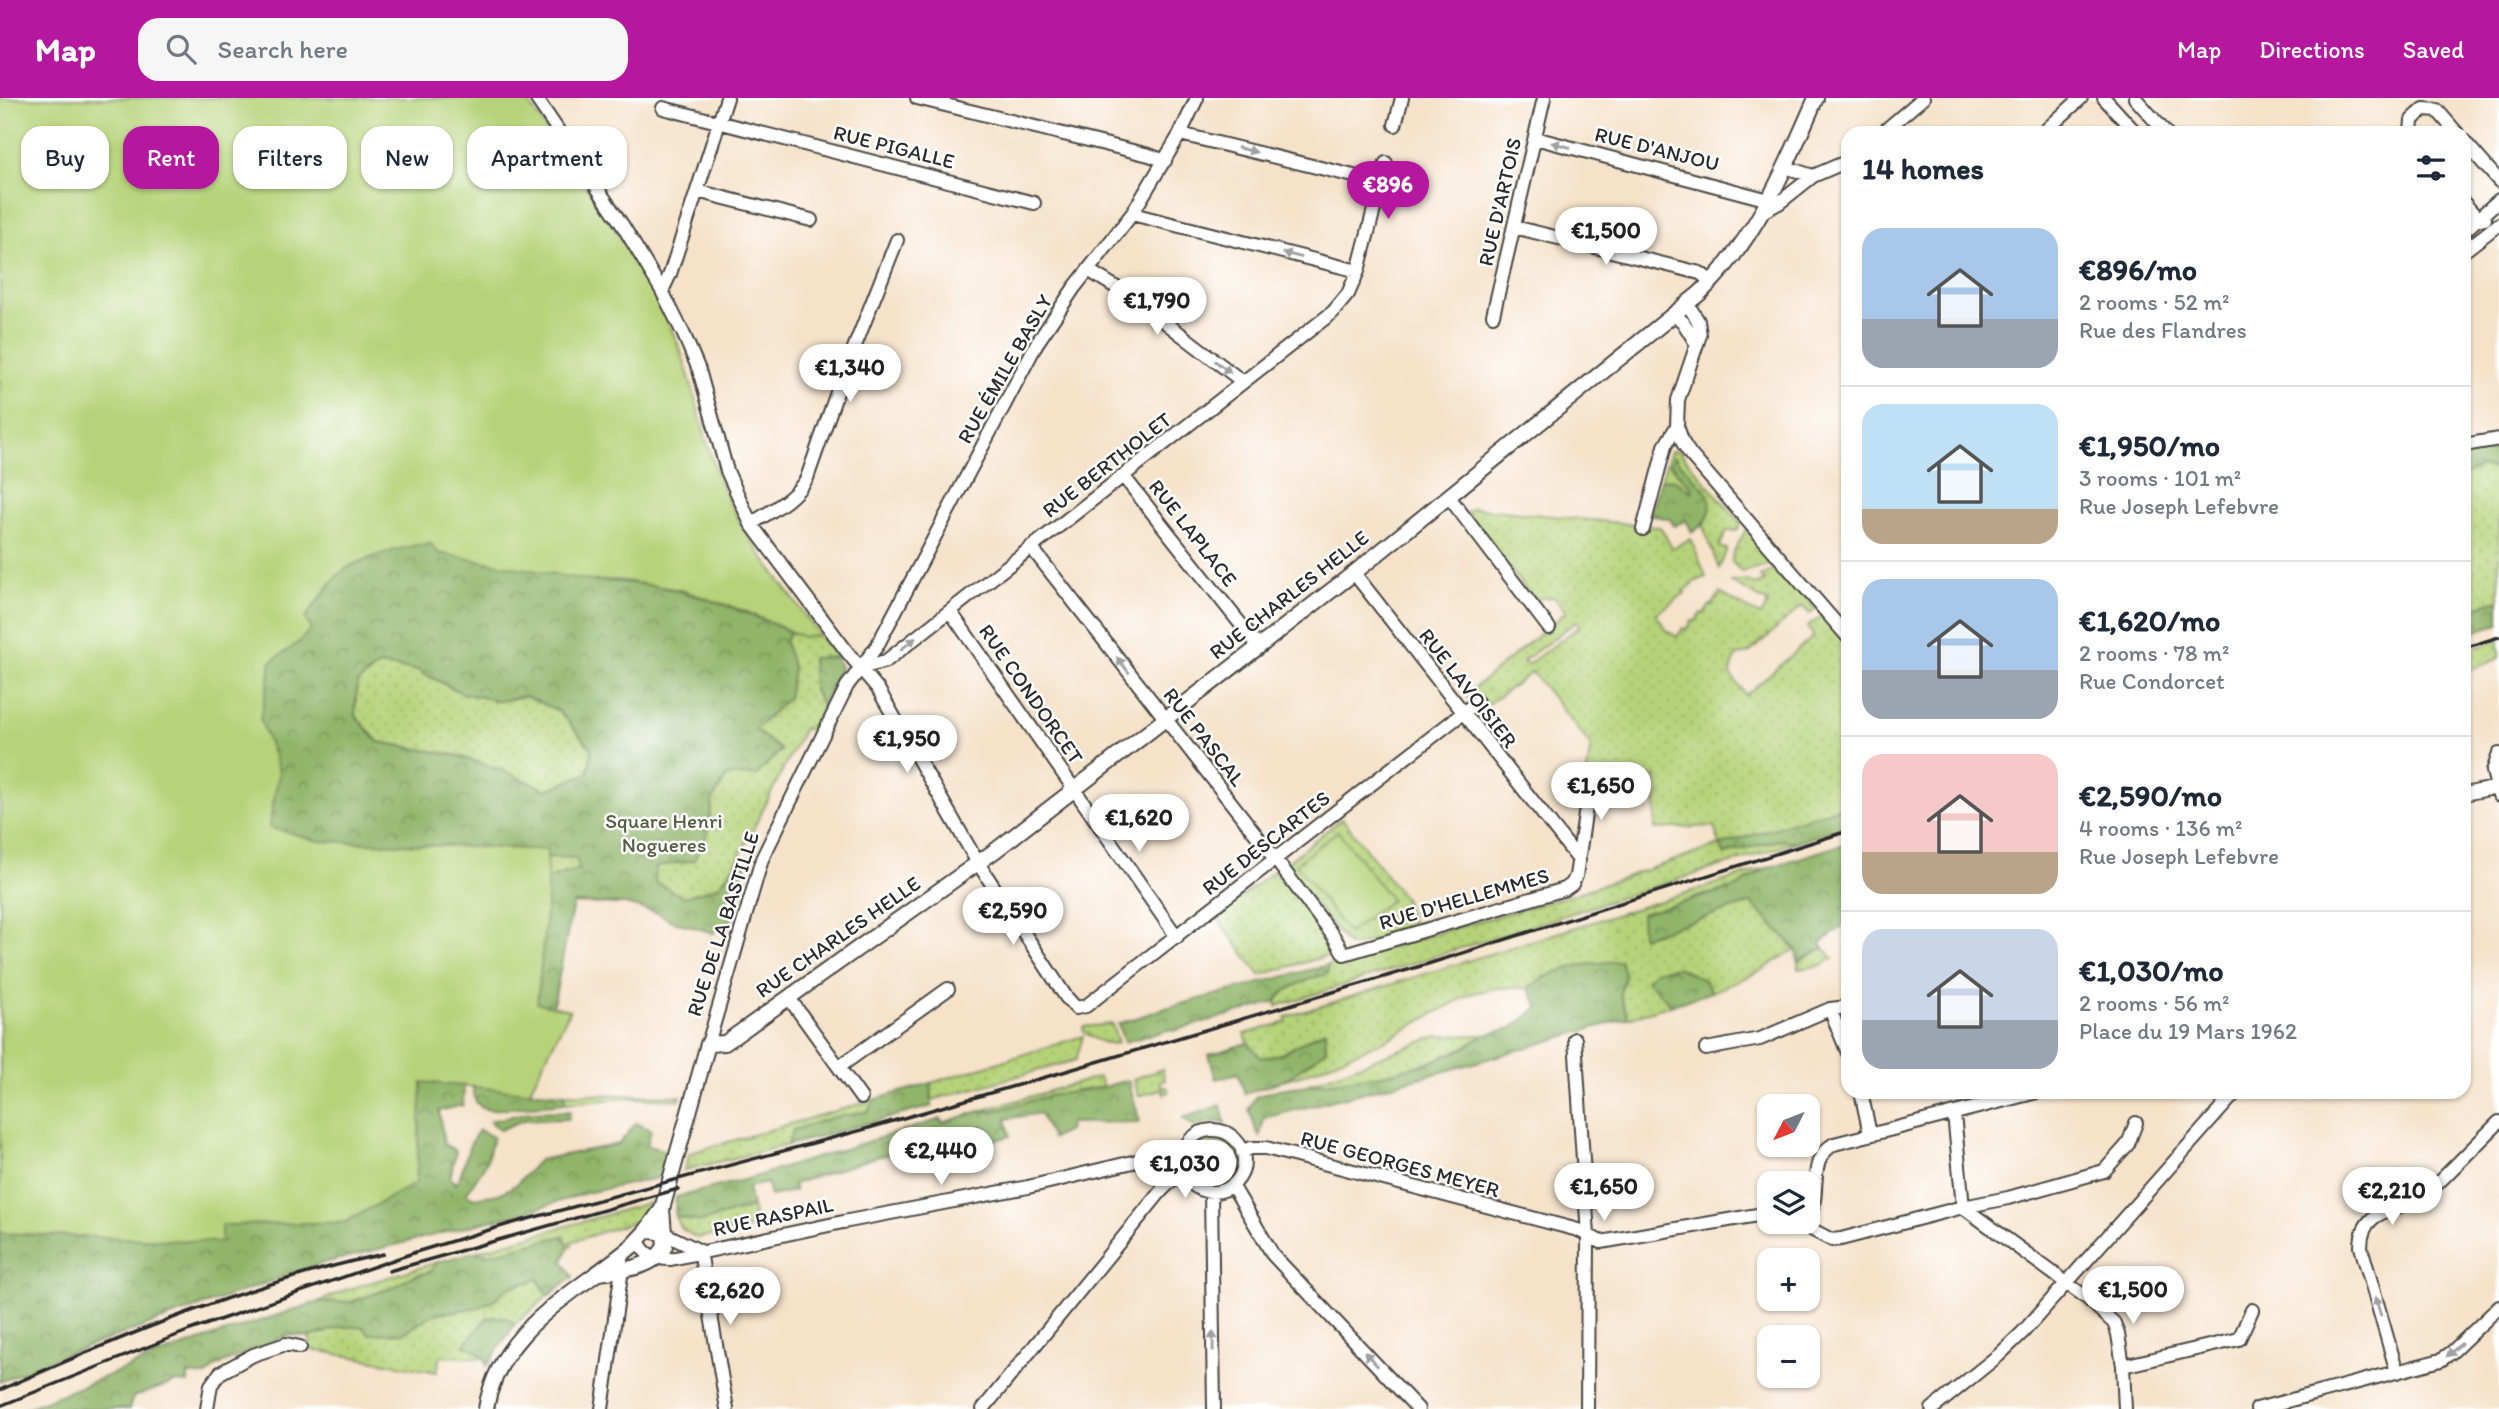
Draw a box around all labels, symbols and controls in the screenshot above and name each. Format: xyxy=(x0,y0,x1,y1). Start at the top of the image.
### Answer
search box xyxy=(138,18,628,81)
text: Map xyxy=(35,30,96,69)
icon: search xyxy=(162,30,200,68)
text: Search here xyxy=(218,33,348,65)
text: Map xyxy=(2177,35,2221,64)
text: Directions xyxy=(2259,35,2365,64)
text: Saved xyxy=(2403,35,2464,64)
street label: RUE PIGALLE xyxy=(831,119,957,174)
street label: RUE D'ANJOU xyxy=(1592,121,1722,176)
chip: Buy xyxy=(21,126,109,189)
chip: Rent xyxy=(123,126,219,189)
chip: Filters xyxy=(233,126,347,189)
chip: New xyxy=(361,126,453,189)
chip: Apartment xyxy=(467,126,627,189)
street label: RUE D'ARTOIS xyxy=(1473,135,1526,268)
one-way arrow xyxy=(1550,139,1572,150)
one-way arrow xyxy=(1236,145,1258,156)
icon: filters xyxy=(2412,149,2450,187)
text: 14 homes xyxy=(1862,150,1984,187)
pin: €896 xyxy=(1347,162,1429,221)
text: €896 xyxy=(1363,170,1413,198)
pin: €1,500 xyxy=(1549,208,1663,267)
text: €1,500 xyxy=(1571,216,1641,244)
one-way arrow xyxy=(1281,249,1303,260)
text: €896/mo xyxy=(2079,251,2197,288)
icon: home xyxy=(1918,256,2002,340)
pin: €1,790 xyxy=(1100,278,1214,337)
text: €1,790 xyxy=(1124,286,1190,314)
text: 2 rooms · 52 m² xyxy=(2079,288,2229,316)
street label: RUE ÉMILE BASLY xyxy=(952,290,1057,448)
text: Rue des Flandres xyxy=(2079,316,2247,344)
pin: €1,340 xyxy=(793,344,907,404)
text: €1,340 xyxy=(815,353,885,381)
one-way arrow xyxy=(1214,359,1232,373)
street label: RUE BERTHOLET xyxy=(1037,406,1176,523)
text: €1,950/mo xyxy=(2079,427,2220,464)
icon: home xyxy=(1918,432,2002,516)
text: 3 rooms · 101 m² xyxy=(2079,464,2241,492)
street label: RUE LAPLACE xyxy=(1144,474,1243,591)
text: Rue Joseph Lefebvre xyxy=(2079,492,2279,520)
street label: RUE CHARLES HELLE xyxy=(1204,525,1373,665)
text: €1,620/mo xyxy=(2079,602,2220,639)
icon: home xyxy=(1918,607,2002,691)
street label: RUE CONDORCET xyxy=(974,619,1089,769)
street label: RUE LAVOISIER xyxy=(1414,623,1523,752)
one-way arrow xyxy=(898,636,916,651)
text: 2 rooms · 78 m² xyxy=(2079,639,2229,667)
one-way arrow xyxy=(1116,656,1130,674)
text: Rue Condorcet xyxy=(2079,667,2225,695)
street label: RUE PASCAL xyxy=(1158,683,1251,791)
pin: €1,950 xyxy=(850,716,964,775)
text: €1,950 xyxy=(873,724,941,752)
pin: €1,650 xyxy=(1544,762,1658,822)
text: €1,650 xyxy=(1567,771,1635,799)
text: €2,590/mo xyxy=(2079,777,2222,814)
icon: home xyxy=(1918,782,2002,866)
street label: RUE DESCARTES xyxy=(1197,785,1335,900)
pin: €1,620 xyxy=(1082,794,1196,854)
text: €1,620 xyxy=(1105,803,1173,831)
park label: Square Henri Nogueres xyxy=(605,808,723,857)
text: 4 rooms · 136 m² xyxy=(2079,814,2242,842)
street label: RUE DE LA BASTILLE xyxy=(681,828,764,1019)
text: Rue Joseph Lefebvre xyxy=(2079,842,2279,870)
street label: RUE D'HELLEMMES xyxy=(1376,862,1552,935)
street label: RUE CHARLES HELLE xyxy=(751,870,925,1003)
pin: €2,590 xyxy=(956,888,1070,947)
text: €2,590 xyxy=(979,896,1047,924)
text: €1,030/mo xyxy=(2079,952,2224,989)
icon: home xyxy=(1918,957,2002,1041)
text: 2 rooms · 56 m² xyxy=(2079,989,2230,1017)
text: Place du 19 Mars 1962 xyxy=(2079,1017,2297,1045)
north arrow xyxy=(1757,1094,1820,1157)
map controls xyxy=(1757,1094,1820,1388)
street label: RUE GEORGES MEYER xyxy=(1298,1125,1502,1202)
pin: €2,440 xyxy=(884,1128,998,1187)
text: €2,440 xyxy=(905,1136,977,1164)
pin: €1,030 xyxy=(1128,1140,1242,1200)
text: €1,030 xyxy=(1150,1149,1220,1177)
pin: €1,650 xyxy=(1547,1164,1661,1223)
pin: €2,210 xyxy=(2335,1168,2449,1227)
button: layers xyxy=(1757,1171,1820,1234)
text: €1,650 xyxy=(1570,1172,1638,1200)
text: €2,210 xyxy=(2358,1176,2426,1204)
street label: RUE RASPAIL xyxy=(711,1192,836,1241)
button: + xyxy=(1757,1248,1820,1311)
pin: €1,500 xyxy=(2076,1266,2190,1326)
pin: €2,620 xyxy=(673,1268,787,1327)
text: €1,500 xyxy=(2098,1275,2168,1303)
text: €2,620 xyxy=(695,1276,765,1304)
one-way arrow xyxy=(2373,1296,2383,1317)
button: − xyxy=(1757,1325,1820,1388)
one-way arrow xyxy=(1208,1330,1219,1352)
one-way arrow xyxy=(2445,1342,2463,1358)
one-way arrow xyxy=(1364,1351,1380,1368)

